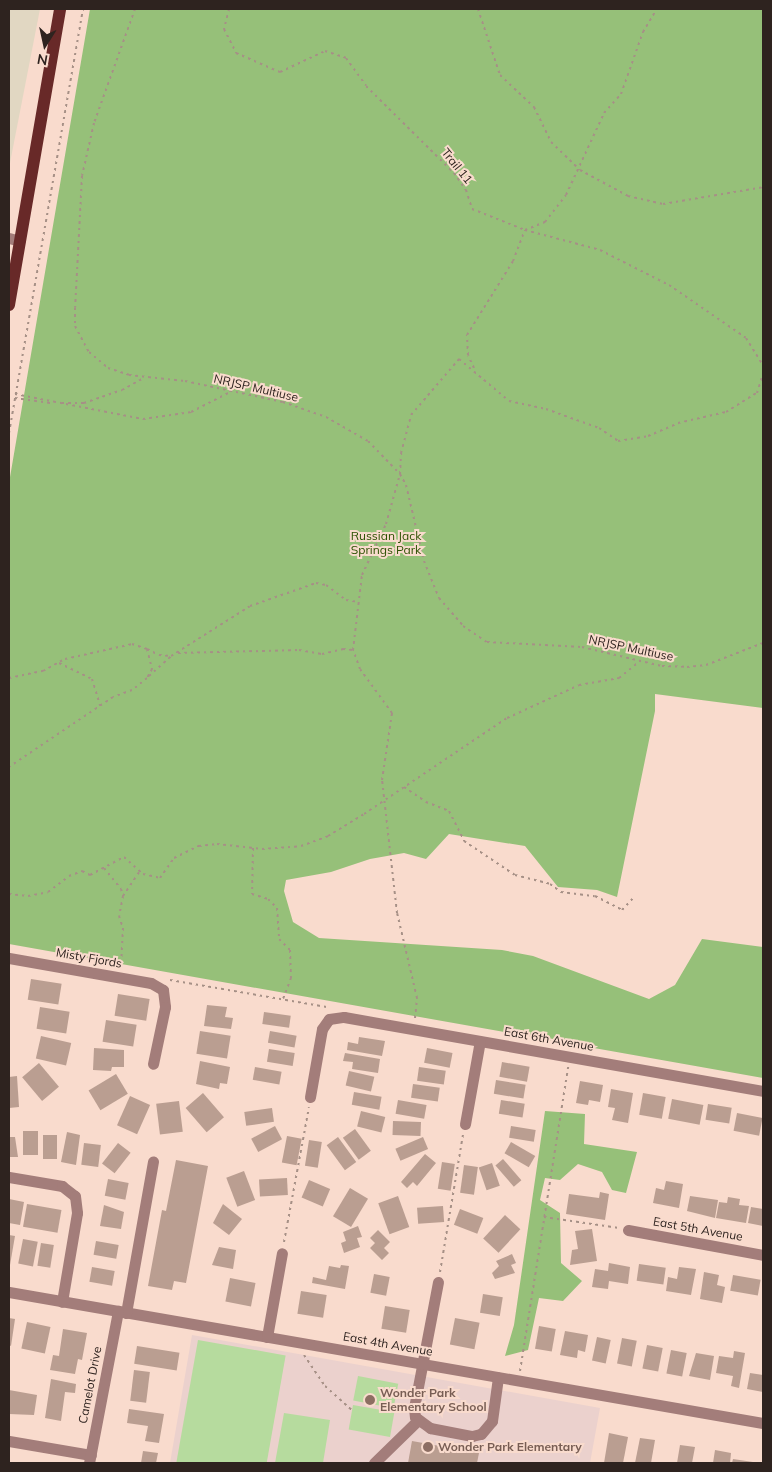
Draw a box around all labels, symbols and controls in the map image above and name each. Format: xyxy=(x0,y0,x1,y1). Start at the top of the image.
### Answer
north arrow xyxy=(20,20,70,70)
text: N xyxy=(36,50,49,70)
street label: Trail 11 xyxy=(438,146,476,186)
street label: NRJSP Multiuse xyxy=(212,371,300,405)
park label: Russian Jack Springs Park xyxy=(351,529,421,557)
street label: NRJSP Multiuse xyxy=(587,632,675,664)
street label: Misty Fjords xyxy=(55,945,123,971)
street label: East 6th Avenue xyxy=(503,1024,595,1054)
street label: East 5th Avenue xyxy=(652,1214,744,1244)
street label: East 4th Avenue xyxy=(342,1329,434,1359)
street label: Camelot Drive xyxy=(75,1345,105,1425)
place label: Wonder Park Elementary School xyxy=(380,1386,487,1414)
marker: Wonder Park Elementary School xyxy=(364,1394,376,1406)
place label: Wonder Park Elementary xyxy=(438,1440,582,1454)
marker: Wonder Park Elementary xyxy=(422,1441,434,1453)

